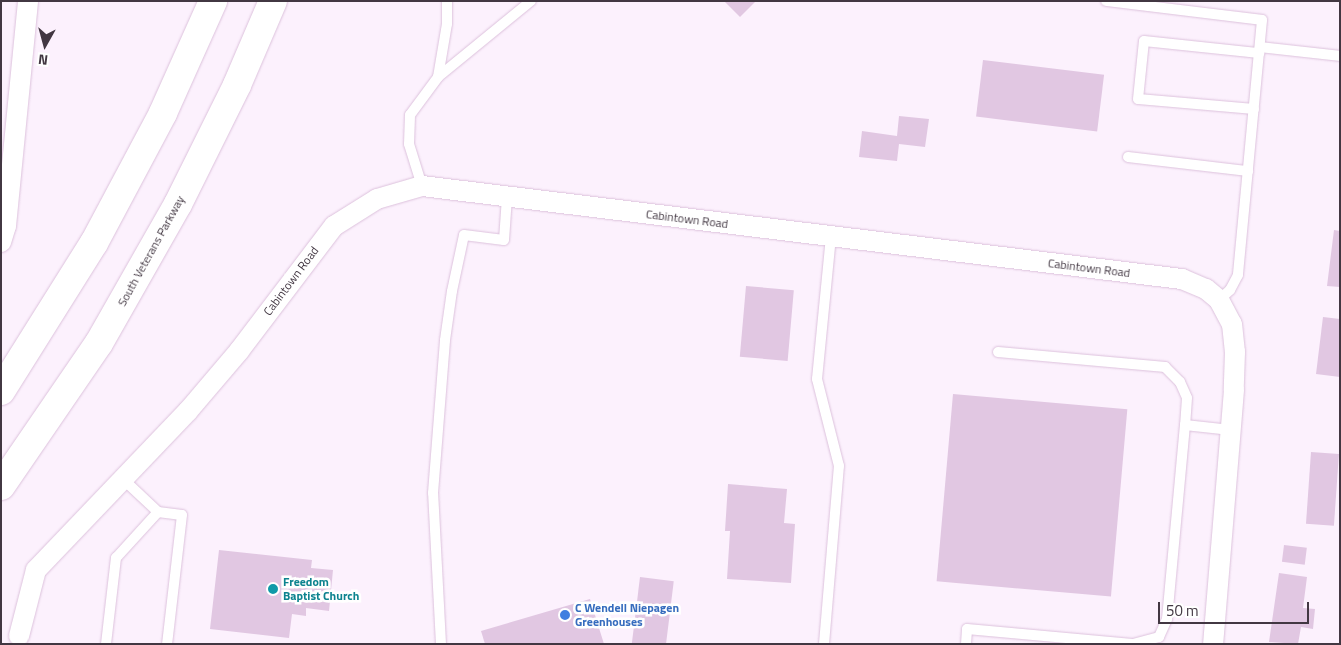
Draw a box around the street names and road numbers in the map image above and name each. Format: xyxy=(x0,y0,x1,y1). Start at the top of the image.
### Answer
street label: South Veterans Parkway xyxy=(115,193,187,309)
street label: Cabintown Road xyxy=(645,207,729,231)
street label: Cabintown Road xyxy=(260,244,322,318)
street label: Cabintown Road xyxy=(1047,256,1131,280)

